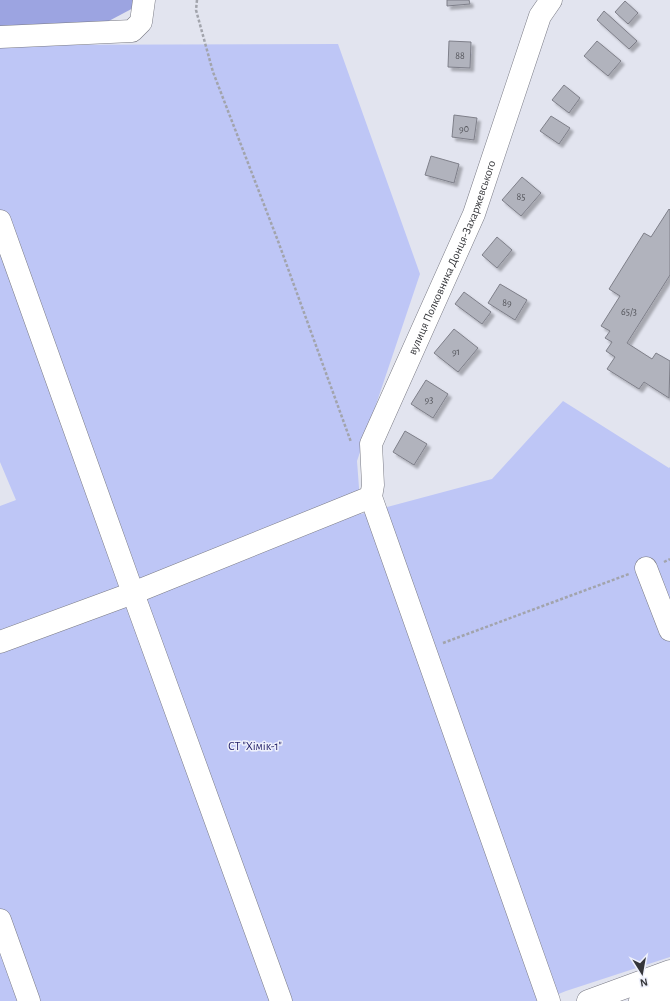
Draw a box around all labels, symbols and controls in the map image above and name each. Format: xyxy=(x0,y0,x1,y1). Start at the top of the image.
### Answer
house number: 88 xyxy=(455,51,465,61)
house number: 90 xyxy=(459,124,469,134)
street label: вулиця Полковника Донця-Захаржевського xyxy=(406,159,497,357)
house number: 85 xyxy=(517,192,525,202)
house number: 89 xyxy=(502,298,512,308)
house number: 65/3 xyxy=(621,307,637,317)
house number: 91 xyxy=(452,347,460,357)
house number: 93 xyxy=(425,395,433,405)
park label: СТ "Хімік-1" xyxy=(228,740,282,752)
north arrow xyxy=(622,953,662,993)
text: N xyxy=(639,976,649,988)

